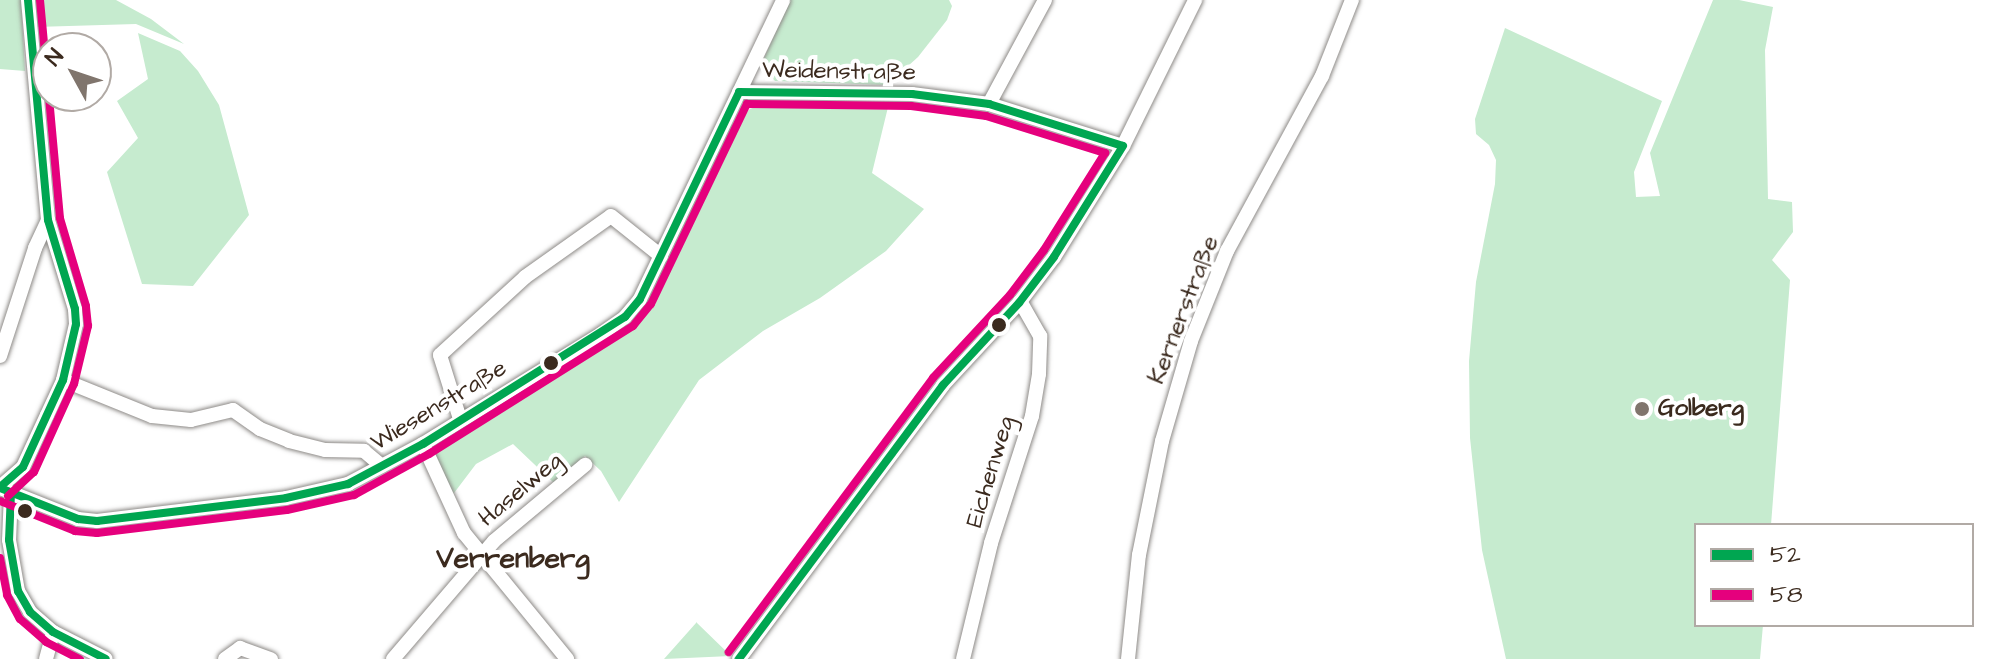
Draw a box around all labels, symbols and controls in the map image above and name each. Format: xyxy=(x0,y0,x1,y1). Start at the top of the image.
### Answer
north arrow xyxy=(32,32,112,112)
text: N xyxy=(38,42,71,73)
street label: Weidenstraße xyxy=(762,56,916,88)
street label: Kernerstraße xyxy=(1143,232,1225,388)
unlabelled marker xyxy=(991,317,1007,333)
street label: Wiesenstraße xyxy=(366,354,512,458)
unlabelled marker xyxy=(543,355,559,371)
place label: Golberg xyxy=(1658,395,1744,423)
marker: Golberg xyxy=(1633,400,1651,418)
street label: Eichenweg xyxy=(960,413,1022,531)
street label: Haselweg xyxy=(473,447,569,533)
unlabelled marker xyxy=(17,503,33,519)
legend xyxy=(1694,523,1974,627)
text: 52 xyxy=(1770,538,1801,572)
district label: Verrenberg xyxy=(436,542,590,576)
text: 58 xyxy=(1770,578,1803,612)

